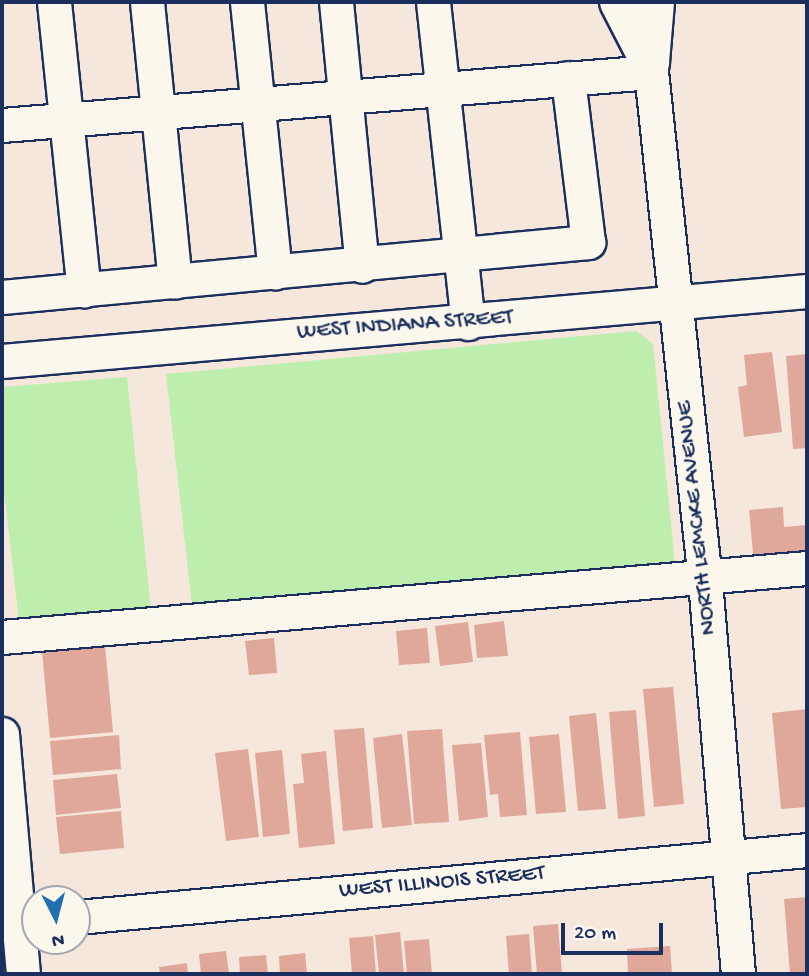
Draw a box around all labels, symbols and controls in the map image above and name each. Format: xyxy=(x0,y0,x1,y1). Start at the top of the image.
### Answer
street label: WEST INDIANA STREET xyxy=(296,305,514,347)
street label: NORTH LEMCKE AVENUE xyxy=(672,400,724,636)
street label: WEST ILLINOIS STREET xyxy=(338,860,546,906)
north arrow xyxy=(21,885,91,955)
scale bar xyxy=(564,909,666,953)
text: 20 m xyxy=(574,922,616,947)
text: N xyxy=(51,927,65,951)

